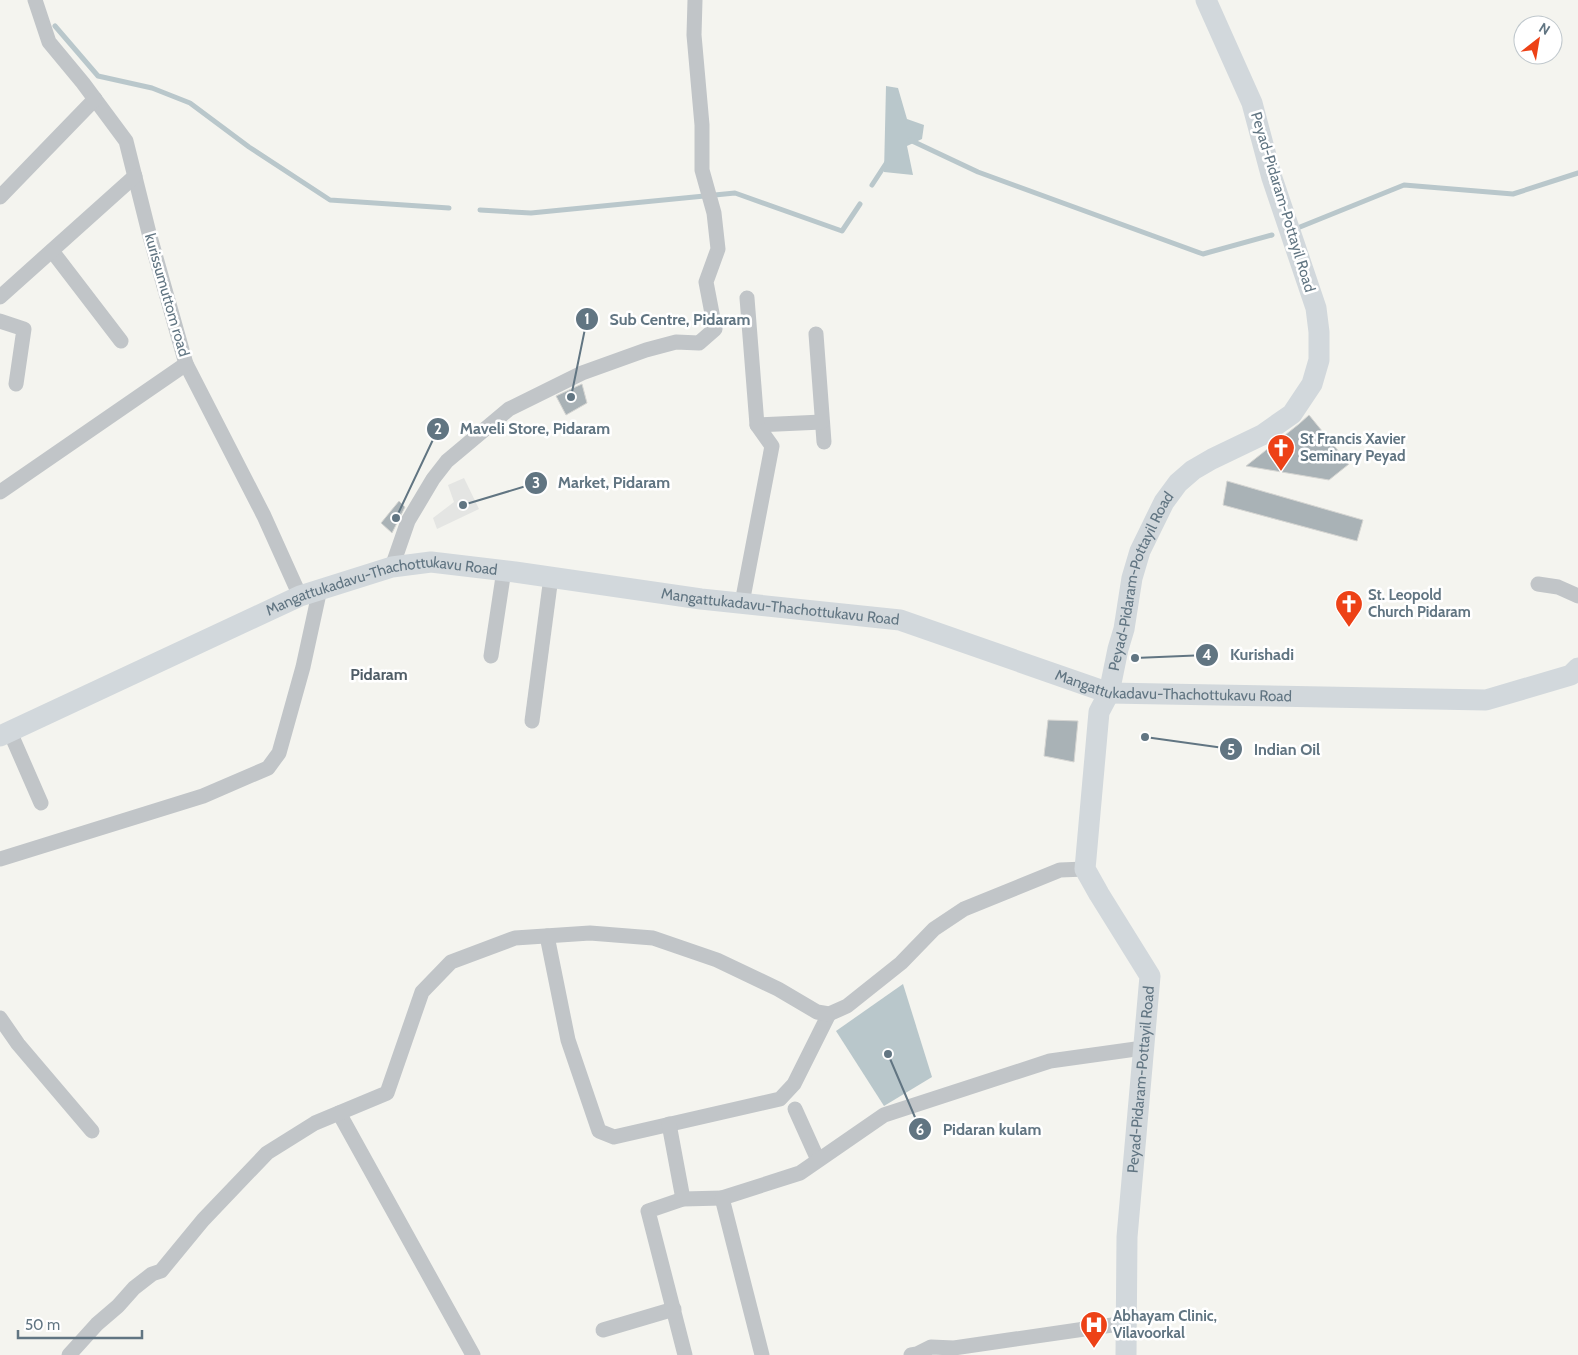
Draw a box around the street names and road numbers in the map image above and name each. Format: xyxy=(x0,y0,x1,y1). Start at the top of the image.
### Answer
street label: Peyad-Pidaram-Pottayil Road xyxy=(1247,110,1319,294)
street label: kurissumuttom road xyxy=(141,232,193,358)
street label: Peyad-Pidaram-Pottayil Road xyxy=(1105,488,1177,673)
street label: Mangattukadavu-Thachottukavu Road xyxy=(263,553,499,620)
street label: Mangattukadavu-Thachottukavu Road xyxy=(660,584,900,629)
street label: Mangattukadavu-Thachottukavu Road xyxy=(1053,666,1292,705)
street label: Peyad-Pidaram-Pottayil Road xyxy=(1124,985,1158,1174)

